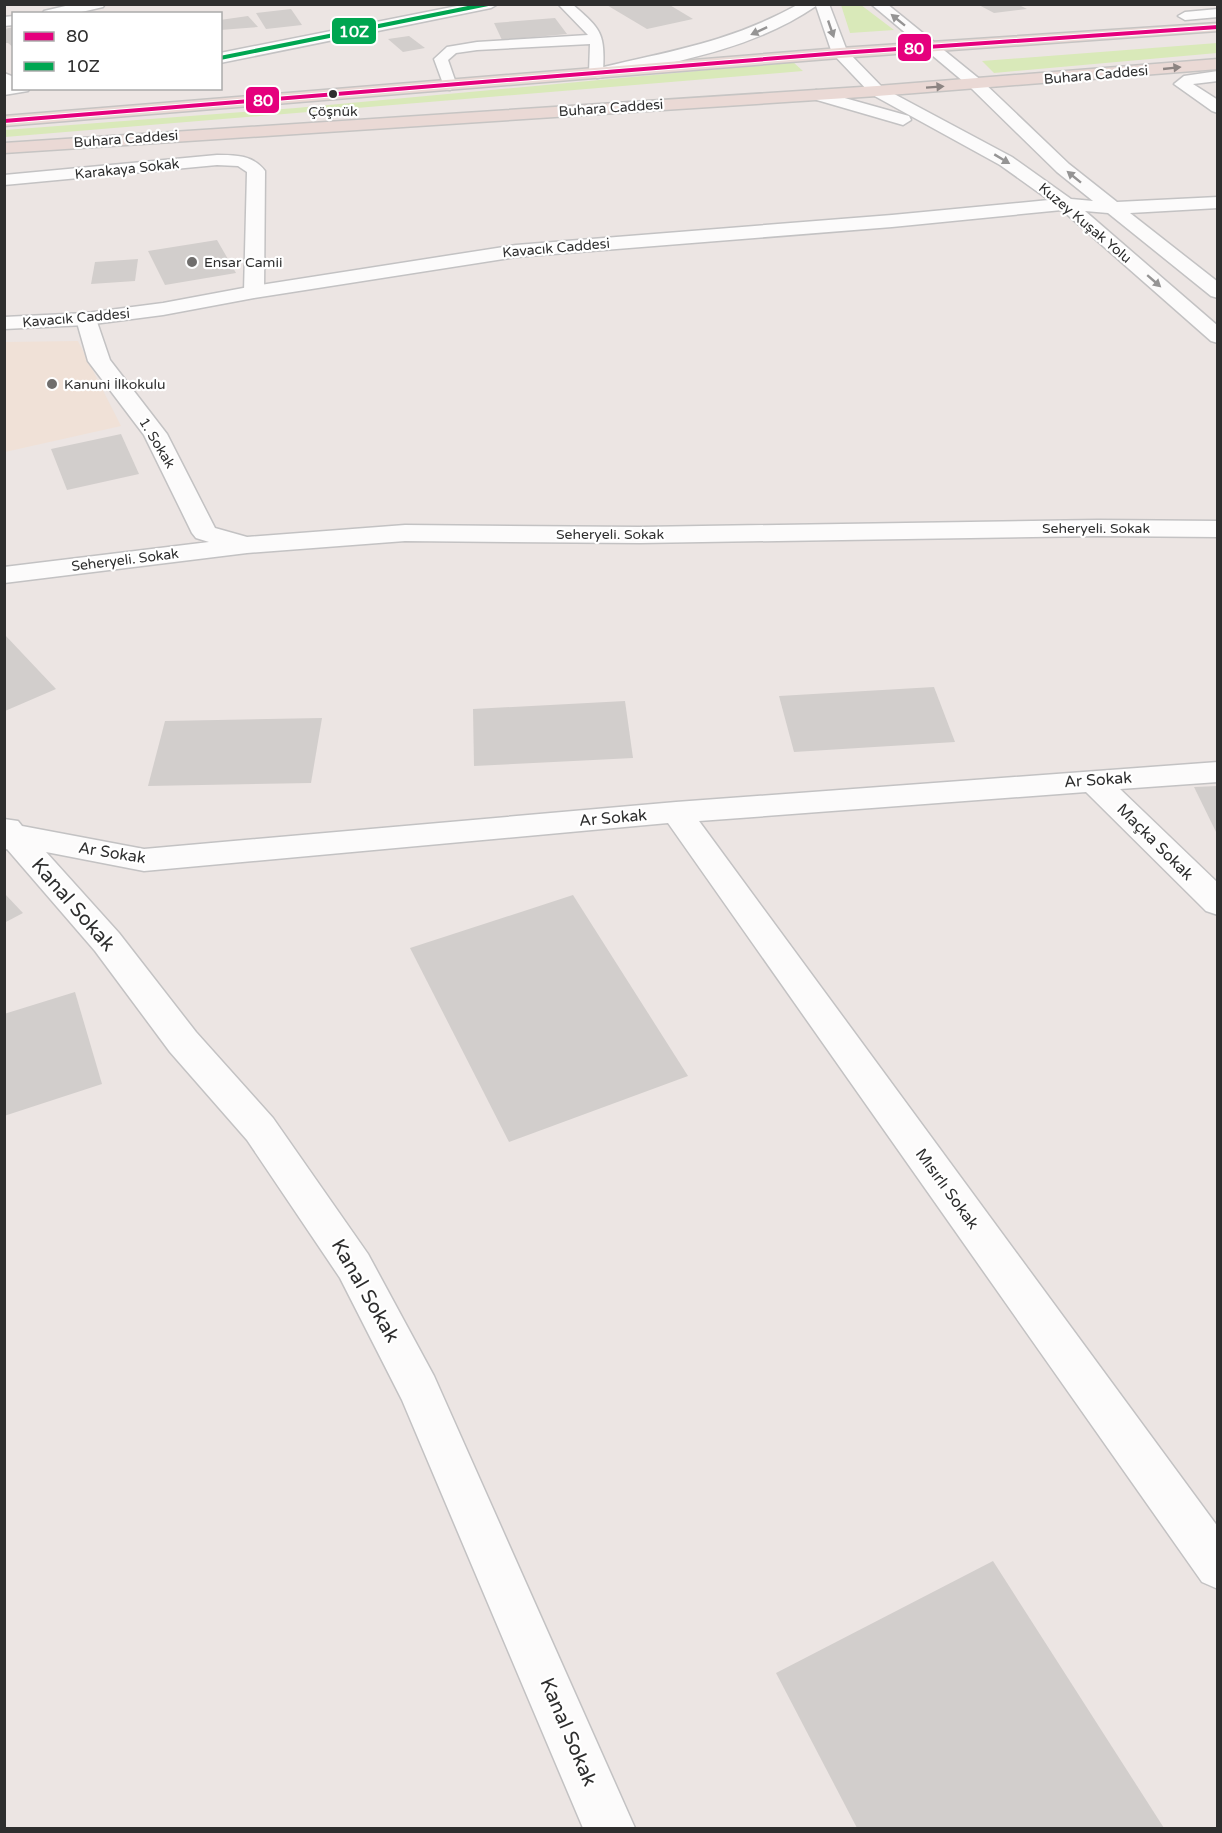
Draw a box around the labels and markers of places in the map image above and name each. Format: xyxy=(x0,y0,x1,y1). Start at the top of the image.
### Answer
marker: Çöşnük xyxy=(327,88,339,100)
place label: Çöşnük xyxy=(308,103,358,120)
place label: Ensar Camii xyxy=(204,254,282,271)
marker: Ensar Camii xyxy=(185,255,199,269)
place label: Kanuni İlkokulu xyxy=(64,376,165,393)
marker: Kanuni İlkokulu xyxy=(45,377,59,391)

